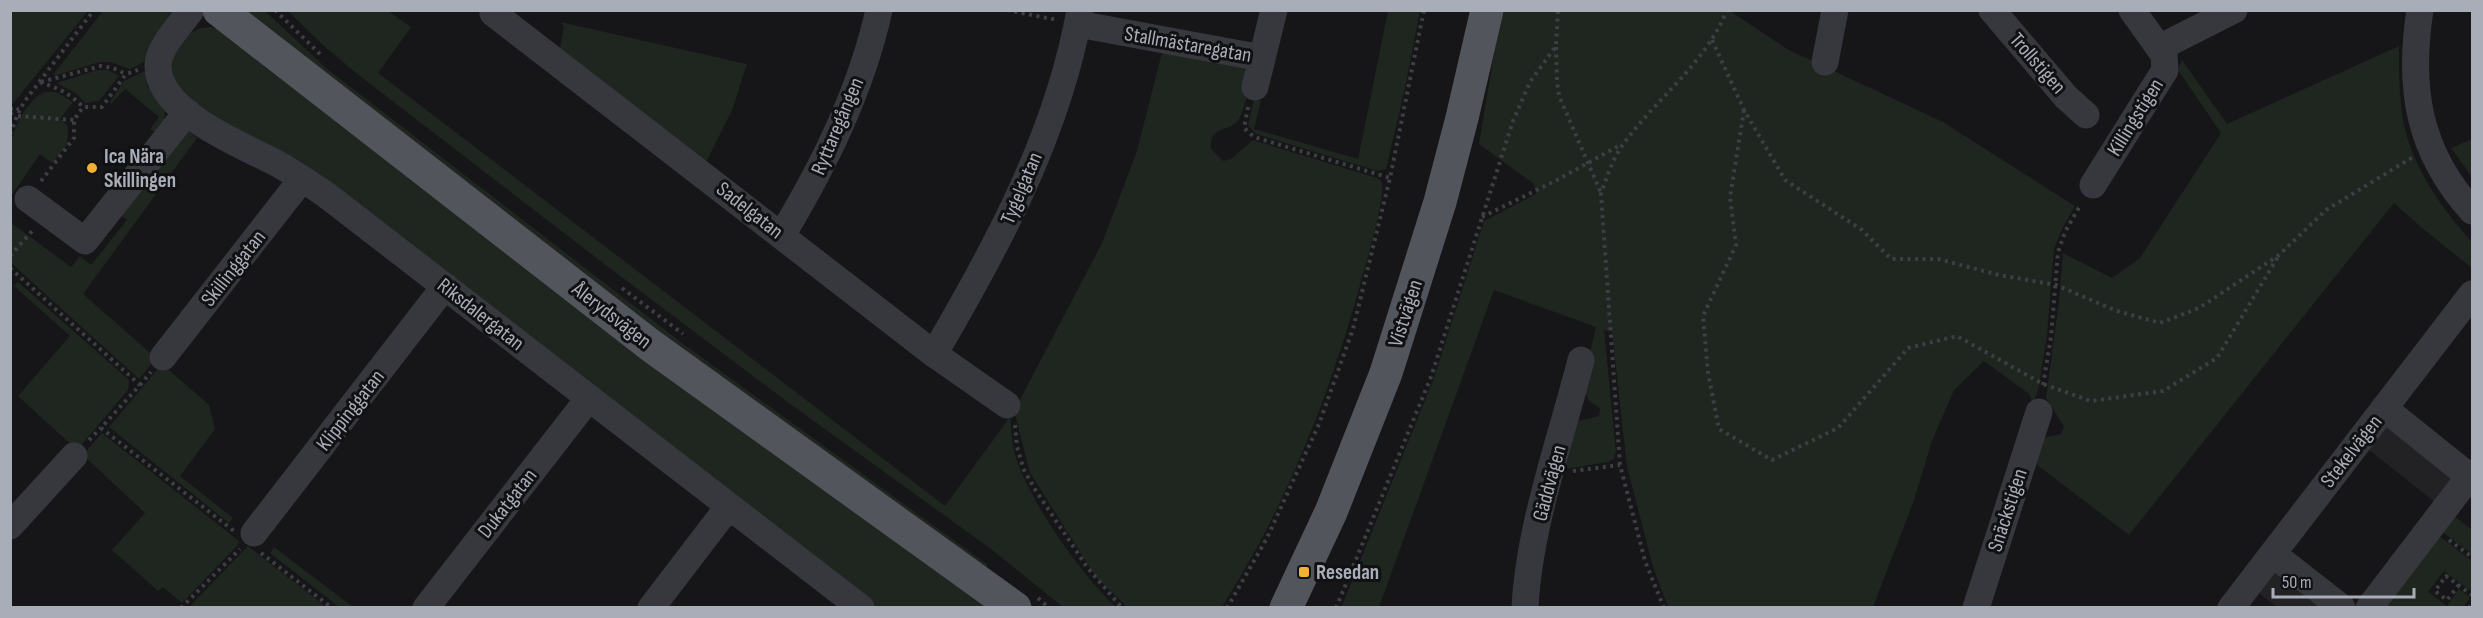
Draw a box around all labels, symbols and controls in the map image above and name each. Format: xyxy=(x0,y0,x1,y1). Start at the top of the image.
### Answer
street label: Stallmästaregatan xyxy=(1123,21,1253,68)
street label: Trollstigen xyxy=(2004,28,2071,99)
street label: Ryttaregången xyxy=(806,74,869,179)
street label: Killingstigen xyxy=(2102,74,2169,161)
place label: Ica Nära Skillingen xyxy=(104,144,176,193)
street label: Tygelgatan xyxy=(995,149,1048,228)
marker: Ica Nära Skillingen xyxy=(85,161,99,175)
street label: Sadelgatan xyxy=(711,177,788,244)
street label: Skillinggatan xyxy=(196,225,271,311)
street label: Riksdalergatan xyxy=(432,273,529,356)
street label: Ålerydsvägen xyxy=(566,276,656,354)
street label: Vistvägen xyxy=(1383,276,1428,350)
street label: Klippinggatan xyxy=(311,365,390,456)
street label: Stekelvägen xyxy=(2315,410,2388,493)
street label: Gäddvägen xyxy=(1527,442,1572,524)
street label: Dukatgatan xyxy=(473,464,542,543)
street label: Snäckstigen xyxy=(1982,466,2033,555)
place label: Resedan xyxy=(1316,560,1379,585)
scale bar xyxy=(2273,561,2414,599)
marker: Resedan xyxy=(1297,565,1311,579)
text: 50 m xyxy=(2282,572,2312,593)

